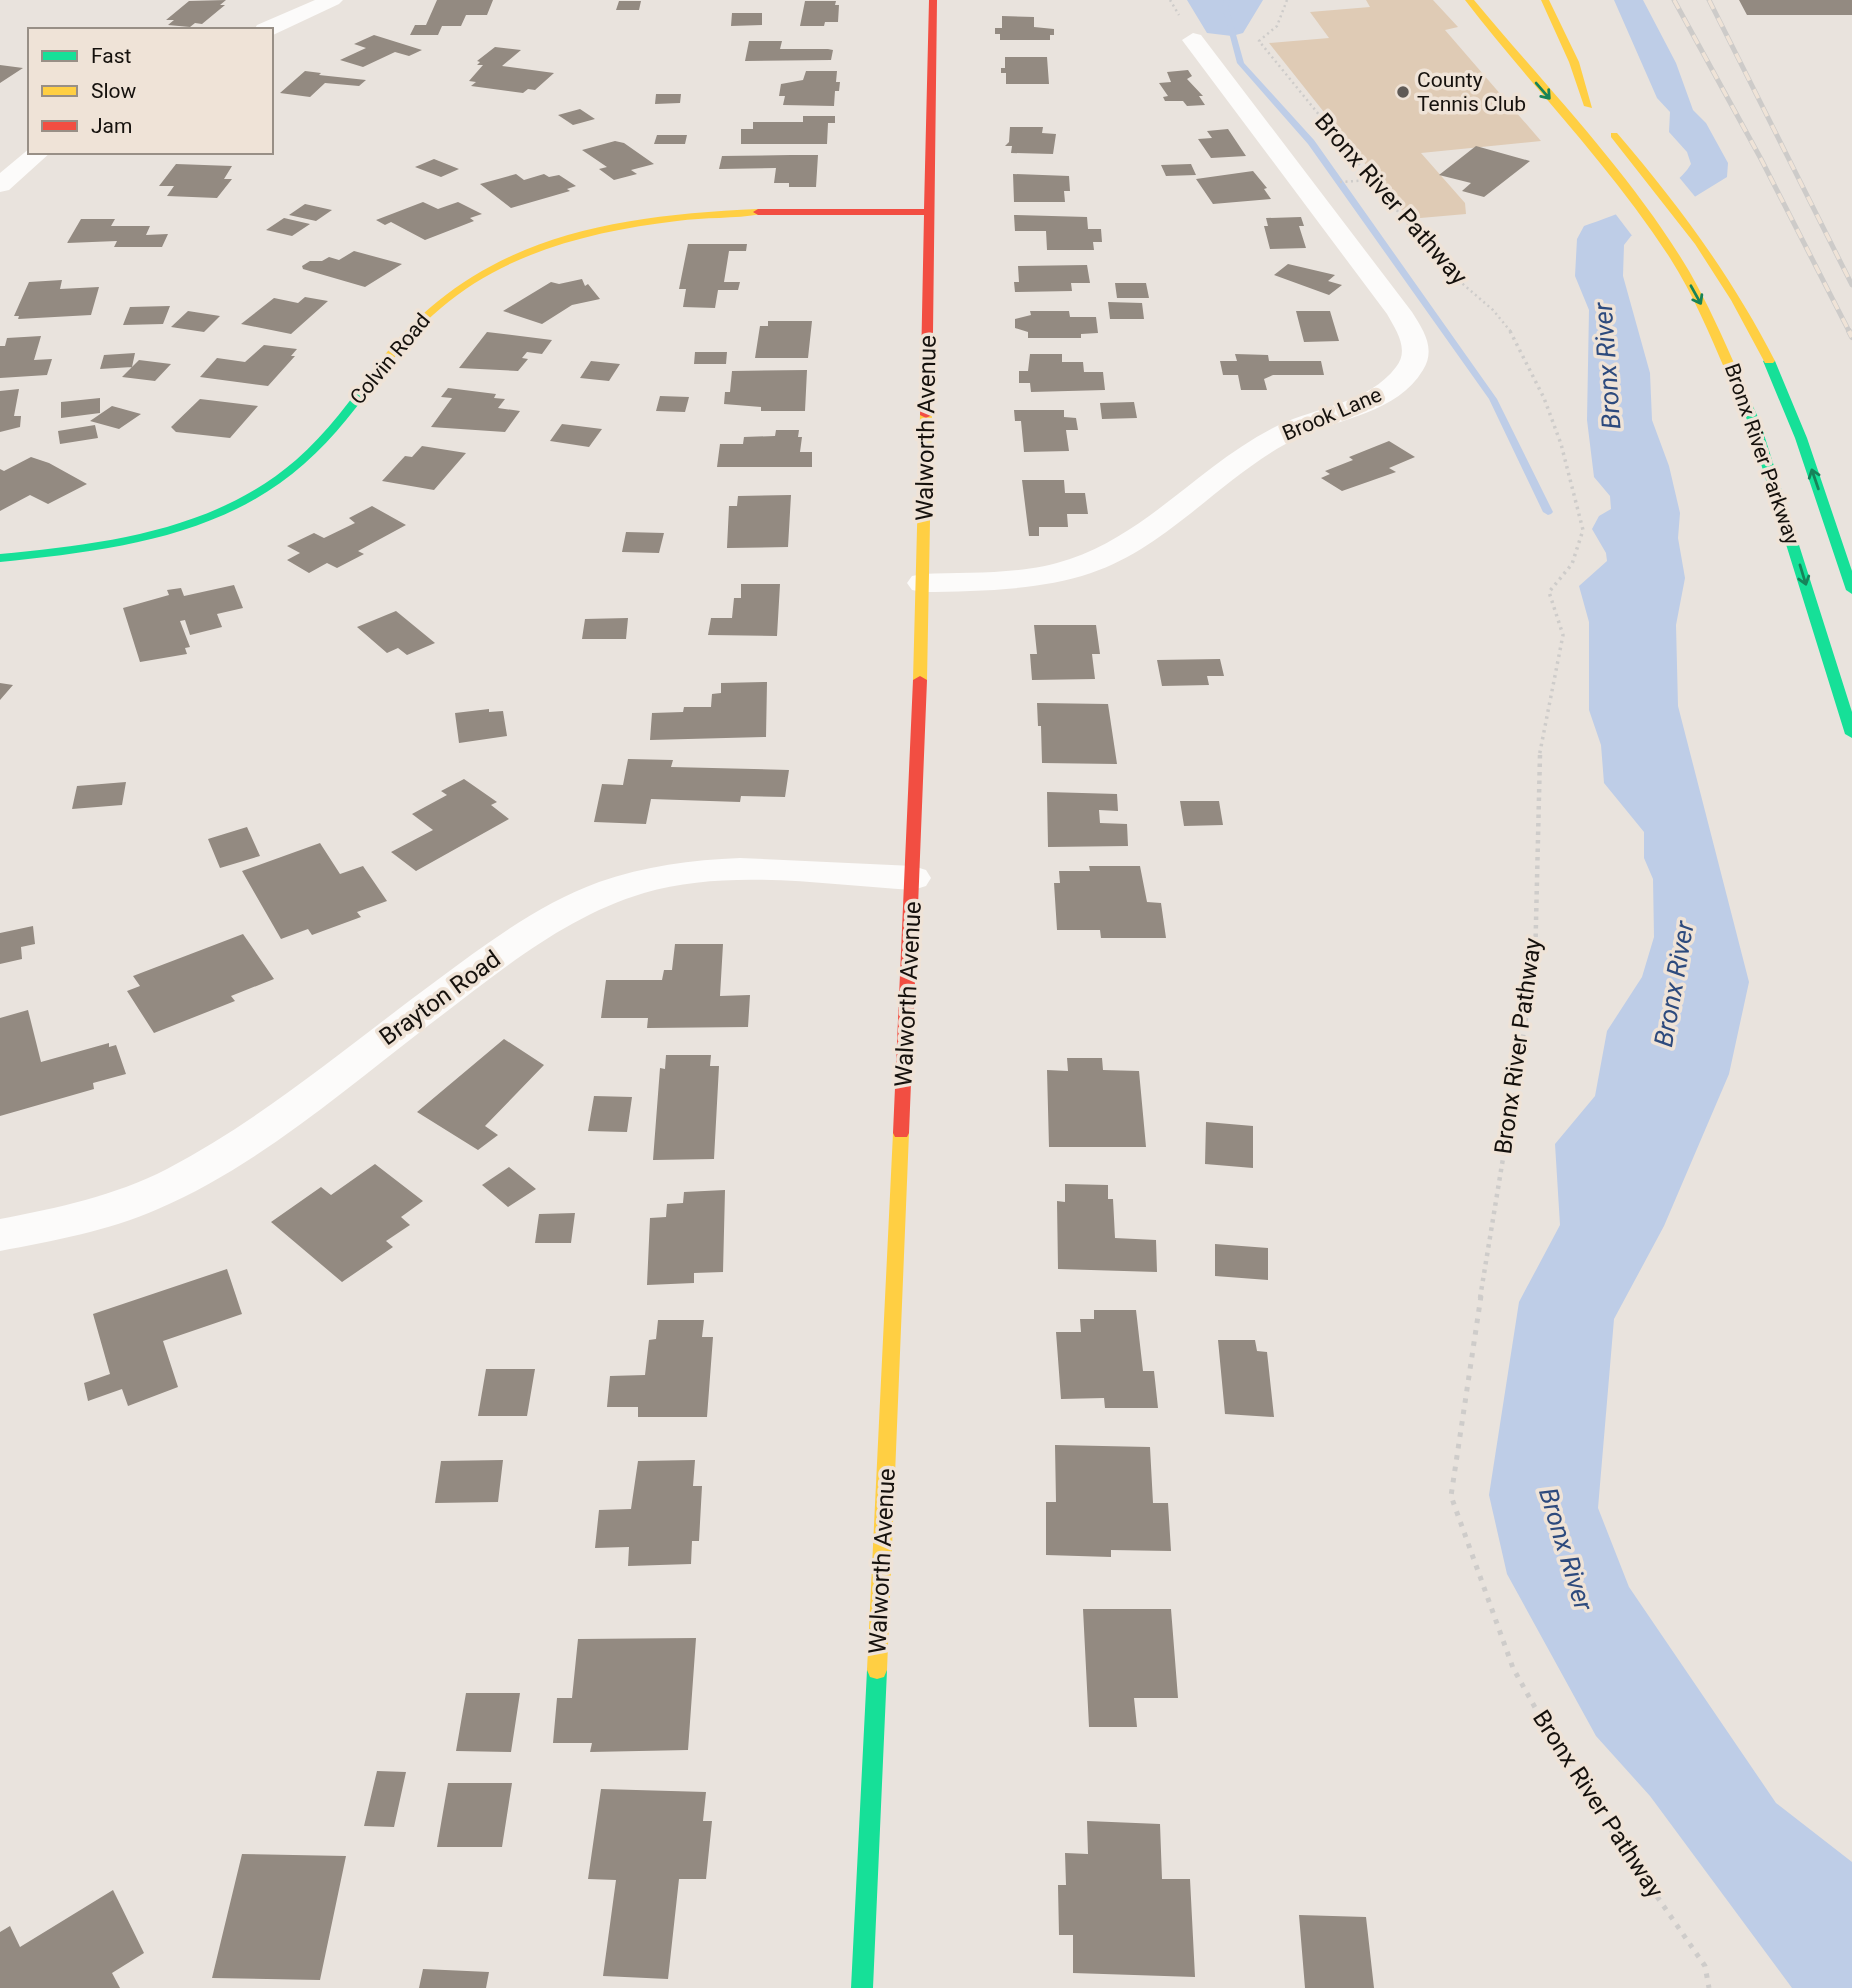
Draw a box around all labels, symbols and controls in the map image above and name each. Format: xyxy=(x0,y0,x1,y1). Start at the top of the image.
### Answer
legend xyxy=(28,28,273,154)
text: Fast xyxy=(91,44,132,68)
place label: County Tennis Club xyxy=(1417,68,1526,116)
text: Slow xyxy=(91,79,137,103)
one-way arrow xyxy=(1535,81,1551,99)
marker: County Tennis Club xyxy=(1395,84,1411,100)
street label: Bronx River Pathway xyxy=(1309,108,1473,291)
text: Jam xyxy=(91,114,132,138)
one-way arrow xyxy=(1690,284,1703,305)
water label: Bronx River xyxy=(1588,300,1626,430)
street label: Colvin Road xyxy=(345,309,435,409)
street label: Walworth Avenue xyxy=(910,335,942,521)
street label: Bronx River Parkway xyxy=(1720,360,1804,548)
street label: Brook Lane xyxy=(1279,382,1385,446)
one-way arrow xyxy=(1808,468,1820,490)
one-way arrow xyxy=(1798,564,1811,586)
street label: Walworth Avenue xyxy=(889,901,927,1087)
water label: Bronx River xyxy=(1648,918,1700,1049)
street label: Bronx River Pathway xyxy=(1489,935,1547,1156)
street label: Brayton Road xyxy=(374,945,506,1051)
street label: Walworth Avenue xyxy=(863,1468,901,1654)
water label: Bronx River xyxy=(1533,1484,1599,1615)
street label: Bronx River Pathway xyxy=(1527,1705,1669,1904)

